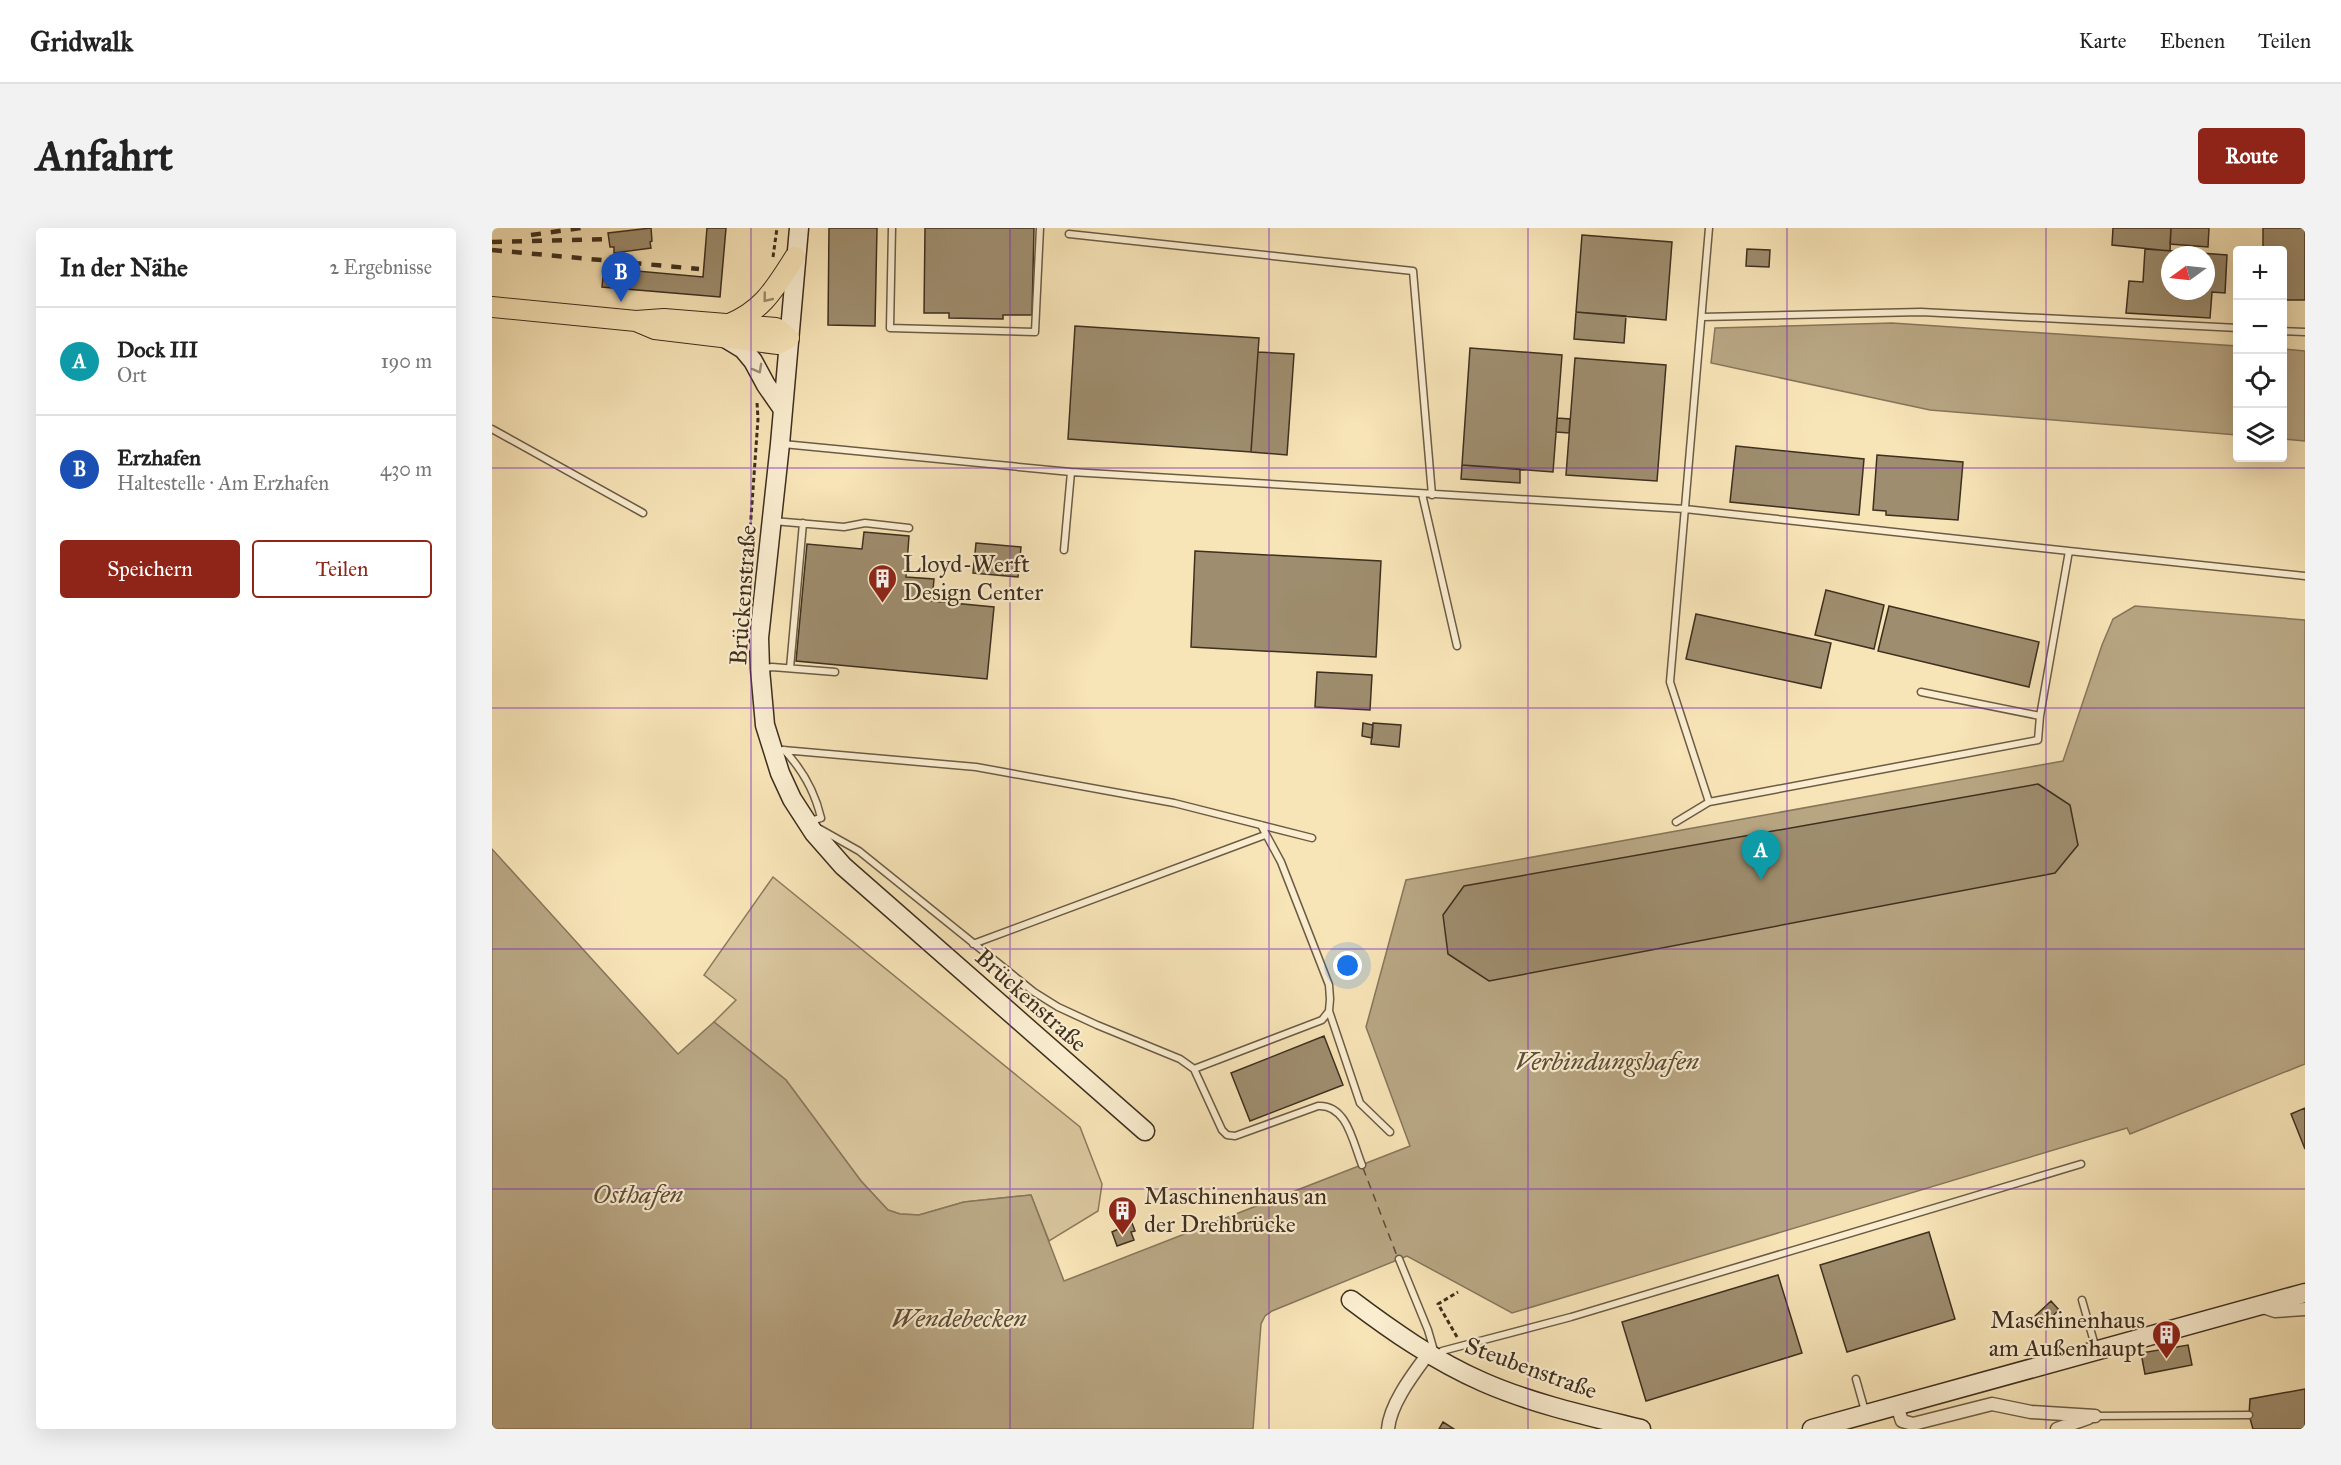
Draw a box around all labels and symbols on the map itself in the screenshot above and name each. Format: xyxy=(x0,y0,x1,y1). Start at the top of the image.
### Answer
north arrow xyxy=(2161,246,2215,300)
pin: B xyxy=(602,253,640,302)
one-way arrow xyxy=(764,291,775,302)
one-way arrow xyxy=(751,363,762,373)
street label: Brückenstraße xyxy=(723,524,763,666)
place label: Lloyd-Werft Design Center xyxy=(903,549,1043,607)
building icon: Lloyd-Werft Design Center xyxy=(866,562,898,604)
pin: A xyxy=(1742,830,1780,880)
street label: Brückenstraße xyxy=(969,942,1093,1058)
your location xyxy=(1333,951,1362,980)
water label: Verbindungshafen xyxy=(1515,1045,1700,1077)
water label: Osthafen xyxy=(593,1178,684,1210)
place label: Maschinenhaus an der Drehbrücke xyxy=(1144,1181,1327,1239)
building icon: Maschinenhaus an der Drehbrücke xyxy=(1107,1194,1139,1236)
water label: Wendebecken xyxy=(891,1302,1027,1334)
place label: Maschinenhaus am Außenhaupt xyxy=(1989,1305,2146,1363)
building icon: Maschinenhaus am Außenhaupt xyxy=(2150,1318,2182,1360)
street label: Steubenstraße xyxy=(1461,1330,1601,1406)

